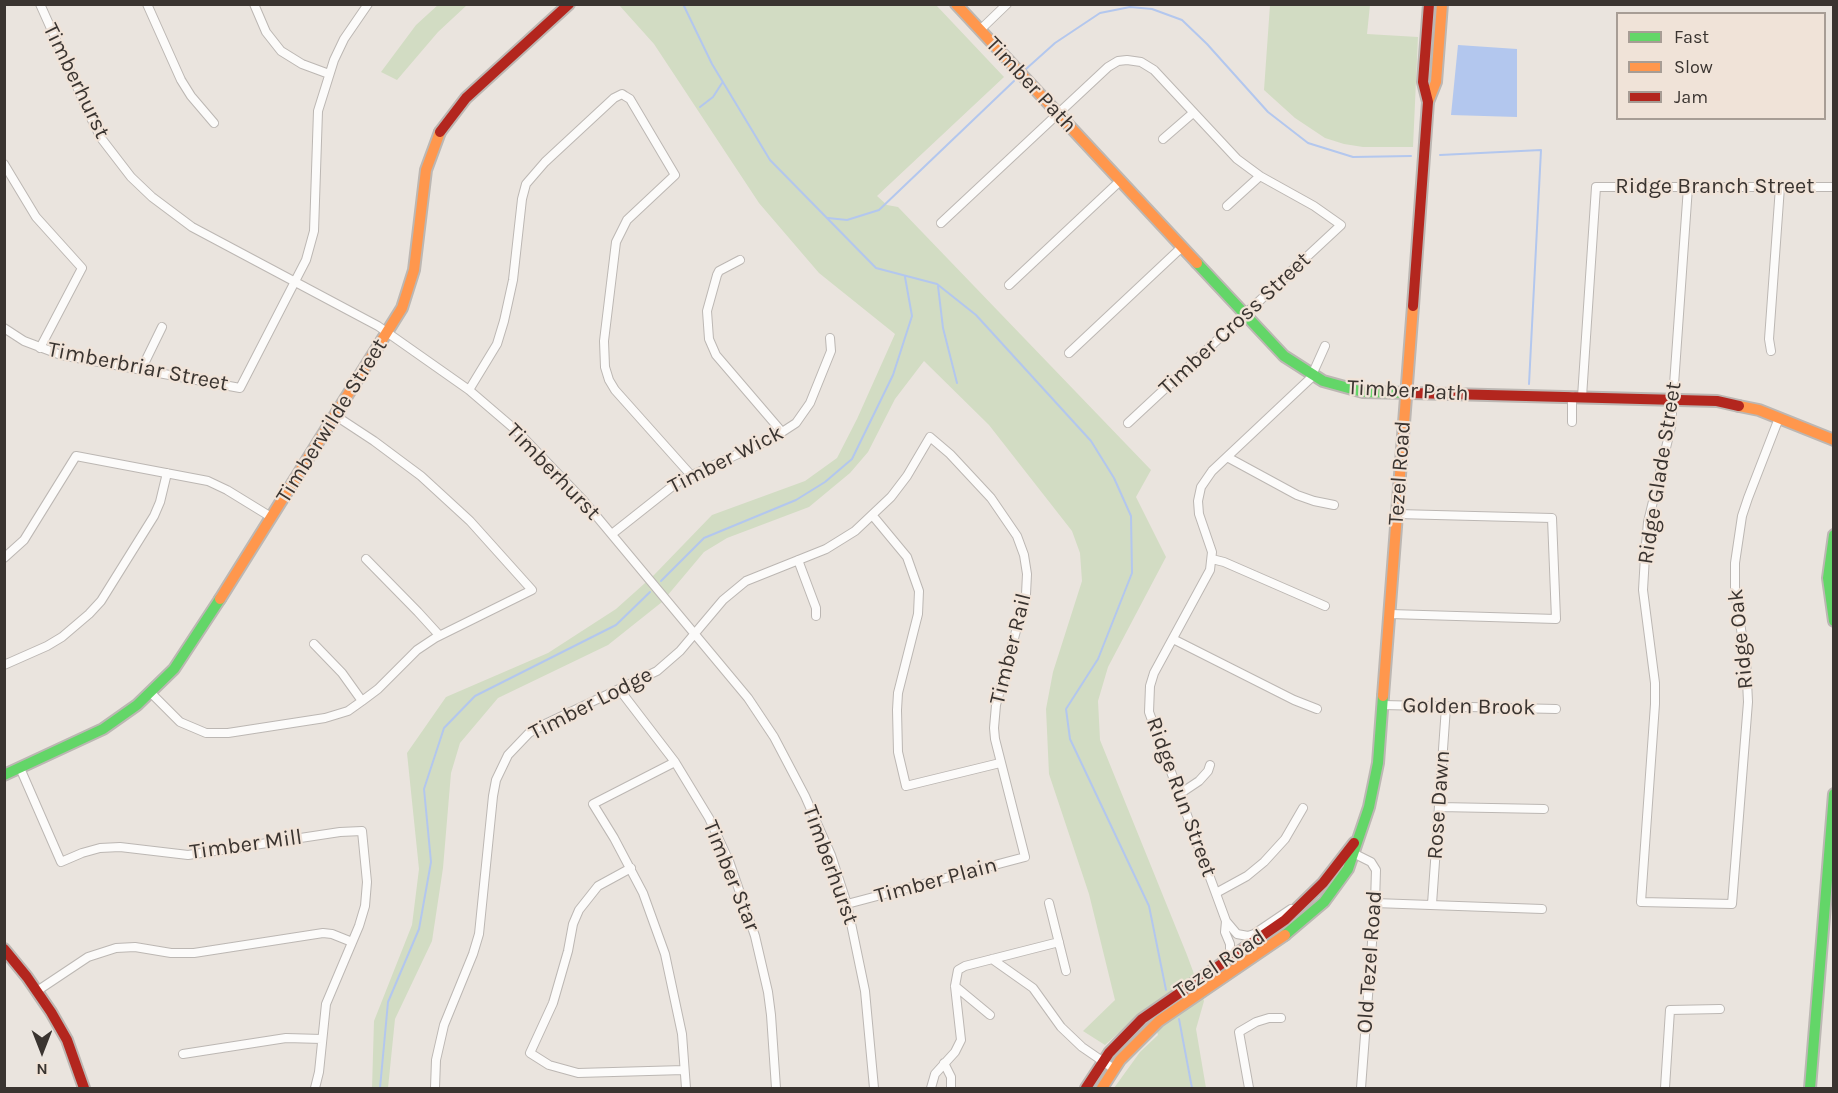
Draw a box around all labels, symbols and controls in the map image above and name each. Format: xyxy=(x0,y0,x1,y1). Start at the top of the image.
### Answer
legend xyxy=(1616,12,1826,120)
street label: Timberhurst xyxy=(37,19,115,143)
text: Fast xyxy=(1674,26,1709,48)
street label: Timber Path xyxy=(980,32,1082,138)
text: Slow xyxy=(1674,56,1713,78)
text: Jam xyxy=(1674,86,1708,108)
street label: Ridge Branch Street xyxy=(1615,174,1815,200)
street label: Timber Cross Street xyxy=(1154,247,1316,401)
street label: Timberwilde Street xyxy=(271,334,393,508)
street label: Timberbriar Street xyxy=(45,337,231,397)
street label: Timber Path xyxy=(1347,375,1469,407)
street label: Ridge Glade Street xyxy=(1633,380,1687,566)
street label: Timberhurst xyxy=(500,418,606,526)
street label: Timber Wick xyxy=(664,420,788,500)
street label: Tezel Road xyxy=(1383,420,1417,526)
street label: Ridge Oak xyxy=(1723,588,1759,690)
street label: Timber Rail xyxy=(984,591,1038,707)
street label: Timber Lodge xyxy=(525,662,657,746)
street label: Golden Brook xyxy=(1402,693,1536,721)
street label: Ridge Run Street xyxy=(1140,714,1222,880)
street label: Rose Dawn xyxy=(1422,749,1456,861)
street label: Timberhurst xyxy=(796,802,864,928)
street label: Timber Star xyxy=(697,817,765,935)
street label: Timber Mill xyxy=(188,824,304,866)
street label: Timber Plain xyxy=(872,852,1000,910)
street label: Old Tezel Road xyxy=(1352,890,1388,1034)
street label: Tezel Road xyxy=(1169,924,1271,1004)
north arrow xyxy=(12,1021,72,1081)
text: N xyxy=(36,1060,48,1079)

